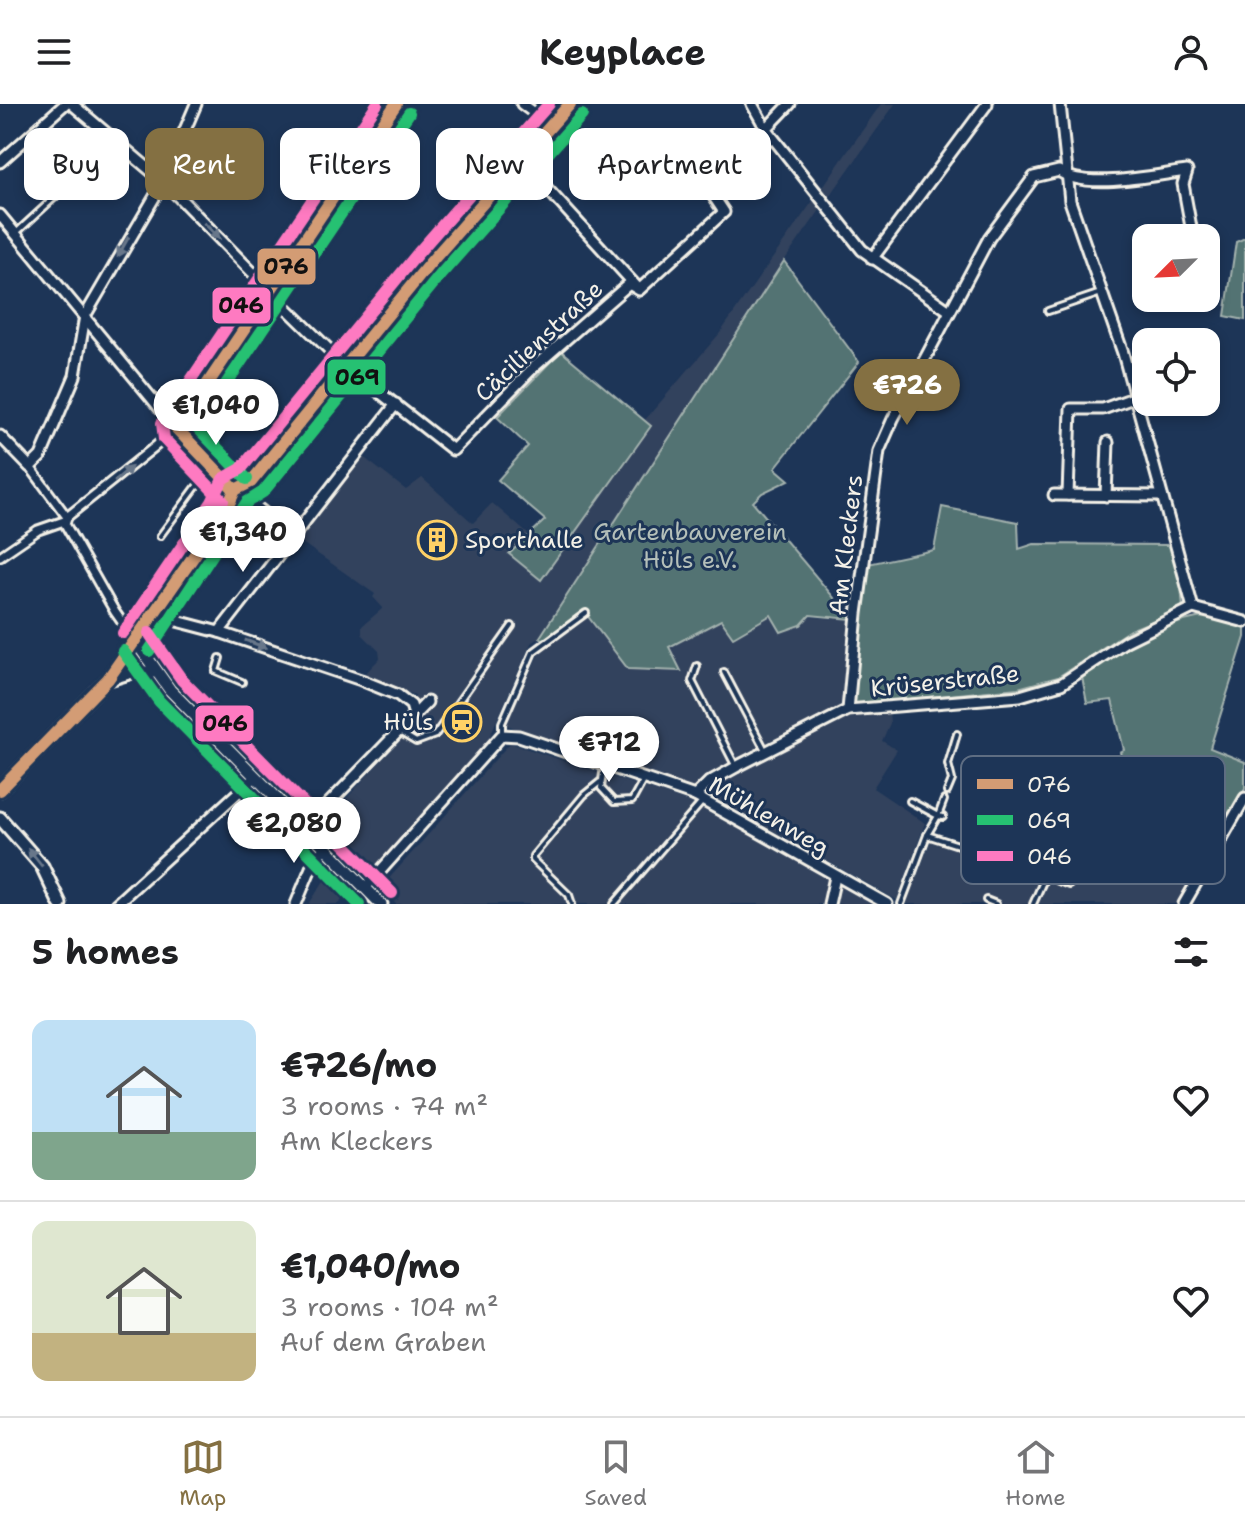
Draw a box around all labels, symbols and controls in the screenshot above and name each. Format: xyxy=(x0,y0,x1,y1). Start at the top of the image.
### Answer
text: Keyplace xyxy=(539,28,706,77)
icon: menu xyxy=(32,30,76,74)
icon: person xyxy=(1169,30,1213,74)
chip: Buy xyxy=(24,128,129,200)
chip: Rent xyxy=(145,128,264,200)
chip: Filters xyxy=(280,128,420,200)
chip: New xyxy=(436,128,553,200)
chip: Apartment xyxy=(569,128,771,200)
one-way arrow xyxy=(203,221,221,240)
north arrow xyxy=(1132,224,1220,312)
map controls xyxy=(1132,224,1220,416)
one-way arrow xyxy=(116,236,130,259)
line badge: 076 xyxy=(256,247,317,286)
text: 076 xyxy=(263,252,309,281)
street label: Cäcilienstraße xyxy=(468,273,610,409)
line badge: 046 xyxy=(211,286,272,325)
text: 046 xyxy=(218,291,264,320)
button: locate xyxy=(1132,328,1220,416)
line badge: 069 xyxy=(326,358,387,396)
pin: €726 xyxy=(860,359,954,427)
text: 069 xyxy=(334,363,380,392)
text: €726 xyxy=(872,367,942,402)
pin: €1,040 xyxy=(151,379,281,447)
text: €1,040 xyxy=(172,387,260,422)
one-way arrow xyxy=(113,466,133,483)
street label: Am Kleckers xyxy=(821,473,871,617)
pin: €1,340 xyxy=(178,506,308,574)
text: €1,340 xyxy=(199,514,287,549)
park label: Gartenbauverein Hüls e.V. xyxy=(593,516,787,576)
building icon: Sporthalle xyxy=(416,519,458,561)
place label: Sporthalle xyxy=(465,524,584,556)
one-way arrow xyxy=(244,639,268,651)
street label: Krüserstraße xyxy=(869,657,1021,705)
station icon: Hüls xyxy=(441,701,483,743)
line badge: 046 xyxy=(194,704,255,743)
place label: Hüls xyxy=(383,706,434,738)
text: 046 xyxy=(202,709,248,738)
pin: €712 xyxy=(562,716,656,784)
text: €712 xyxy=(577,724,641,759)
legend xyxy=(961,756,1225,884)
street label: Mühlenweg xyxy=(703,768,835,864)
text: 076 xyxy=(1027,770,1071,799)
pin: €2,080 xyxy=(229,797,359,865)
text: €2,080 xyxy=(245,805,343,840)
text: 069 xyxy=(1027,806,1071,835)
text: 046 xyxy=(1027,842,1072,871)
one-way arrow xyxy=(27,847,44,867)
text: 5 homes xyxy=(32,929,179,975)
icon: filters xyxy=(1169,930,1213,974)
text: €726/mo xyxy=(280,1042,437,1088)
icon: home xyxy=(96,1052,192,1148)
icon: heart xyxy=(1169,1078,1213,1122)
text: 3 rooms · 74 m² xyxy=(280,1088,488,1123)
text: Am Kleckers xyxy=(280,1123,433,1158)
text: €1,040/mo xyxy=(280,1243,461,1289)
icon: home xyxy=(96,1253,192,1349)
icon: heart xyxy=(1169,1279,1213,1323)
text: 3 rooms · 104 m² xyxy=(280,1289,499,1324)
text: Auf dem Graben xyxy=(280,1324,486,1359)
tab: Map xyxy=(179,1435,226,1512)
tab: Saved xyxy=(585,1435,647,1512)
tab: Home xyxy=(1005,1435,1066,1512)

